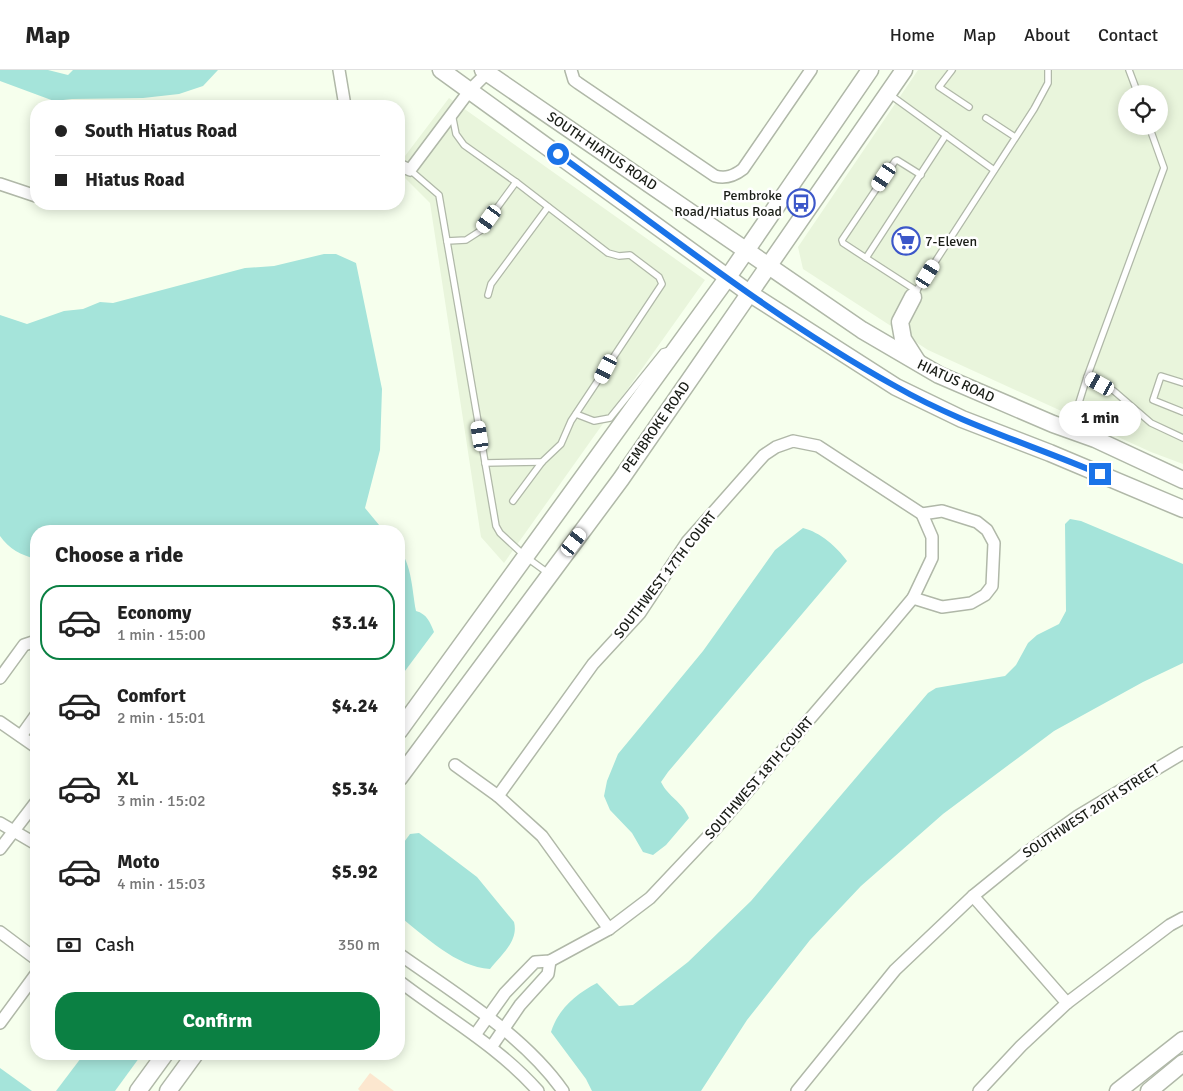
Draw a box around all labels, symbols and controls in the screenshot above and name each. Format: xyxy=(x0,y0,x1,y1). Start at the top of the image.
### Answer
text: Map xyxy=(25,20,70,50)
text: Home xyxy=(890,24,935,46)
text: Map xyxy=(963,24,996,46)
text: About xyxy=(1024,24,1070,46)
text: Contact xyxy=(1098,24,1158,46)
map controls xyxy=(1118,85,1168,135)
button: locate xyxy=(1118,85,1168,135)
street label: SOUTH HIATUS ROAD xyxy=(544,108,660,194)
text: South Hiatus Road xyxy=(85,119,237,143)
route start xyxy=(547,143,569,165)
car xyxy=(869,160,898,194)
text: Hiatus Road xyxy=(85,168,185,192)
place label: Pembroke Road/Hiatus Road xyxy=(674,187,782,220)
bus stop icon: Pembroke Road/Hiatus Road xyxy=(786,188,816,218)
car xyxy=(474,202,503,236)
supermarket icon: 7-Eleven xyxy=(891,226,921,256)
place label: 7-Eleven xyxy=(925,233,977,250)
car xyxy=(913,257,942,291)
car xyxy=(592,352,619,386)
street label: HIATUS ROAD xyxy=(915,356,997,406)
car xyxy=(1083,370,1116,398)
street label: PEMBROKE ROAD xyxy=(618,378,694,476)
callout: 1 min xyxy=(1059,402,1141,436)
text: 1 min xyxy=(1081,408,1119,428)
car xyxy=(470,420,489,452)
route end xyxy=(1089,463,1111,485)
street label: SOUTHWEST 17TH COURT xyxy=(610,508,720,642)
car xyxy=(558,526,589,558)
text: Choose a ride xyxy=(55,541,183,568)
icon: car xyxy=(57,600,102,645)
text: Economy xyxy=(117,601,191,625)
text: $3.14 xyxy=(332,611,378,635)
text: 1 min · 15:00 xyxy=(117,625,206,645)
icon: car xyxy=(57,683,102,728)
text: Comfort xyxy=(117,684,186,708)
text: $4.24 xyxy=(332,694,378,718)
text: 2 min · 15:01 xyxy=(117,708,206,728)
street label: SOUTHWEST 18TH COURT xyxy=(701,713,817,843)
street label: SOUTHWEST 20TH STREET xyxy=(1019,760,1163,862)
icon: car xyxy=(57,766,102,811)
text: XL xyxy=(117,767,139,791)
text: $5.34 xyxy=(332,777,378,801)
text: 3 min · 15:02 xyxy=(117,791,206,811)
icon: car xyxy=(57,849,102,894)
text: Moto xyxy=(117,850,160,874)
text: $5.92 xyxy=(332,860,378,884)
text: 4 min · 15:03 xyxy=(117,874,206,894)
icon: cash xyxy=(55,931,83,959)
text: Cash xyxy=(95,933,135,957)
text: 350 m xyxy=(338,935,380,955)
button: Confirm xyxy=(55,992,380,1050)

